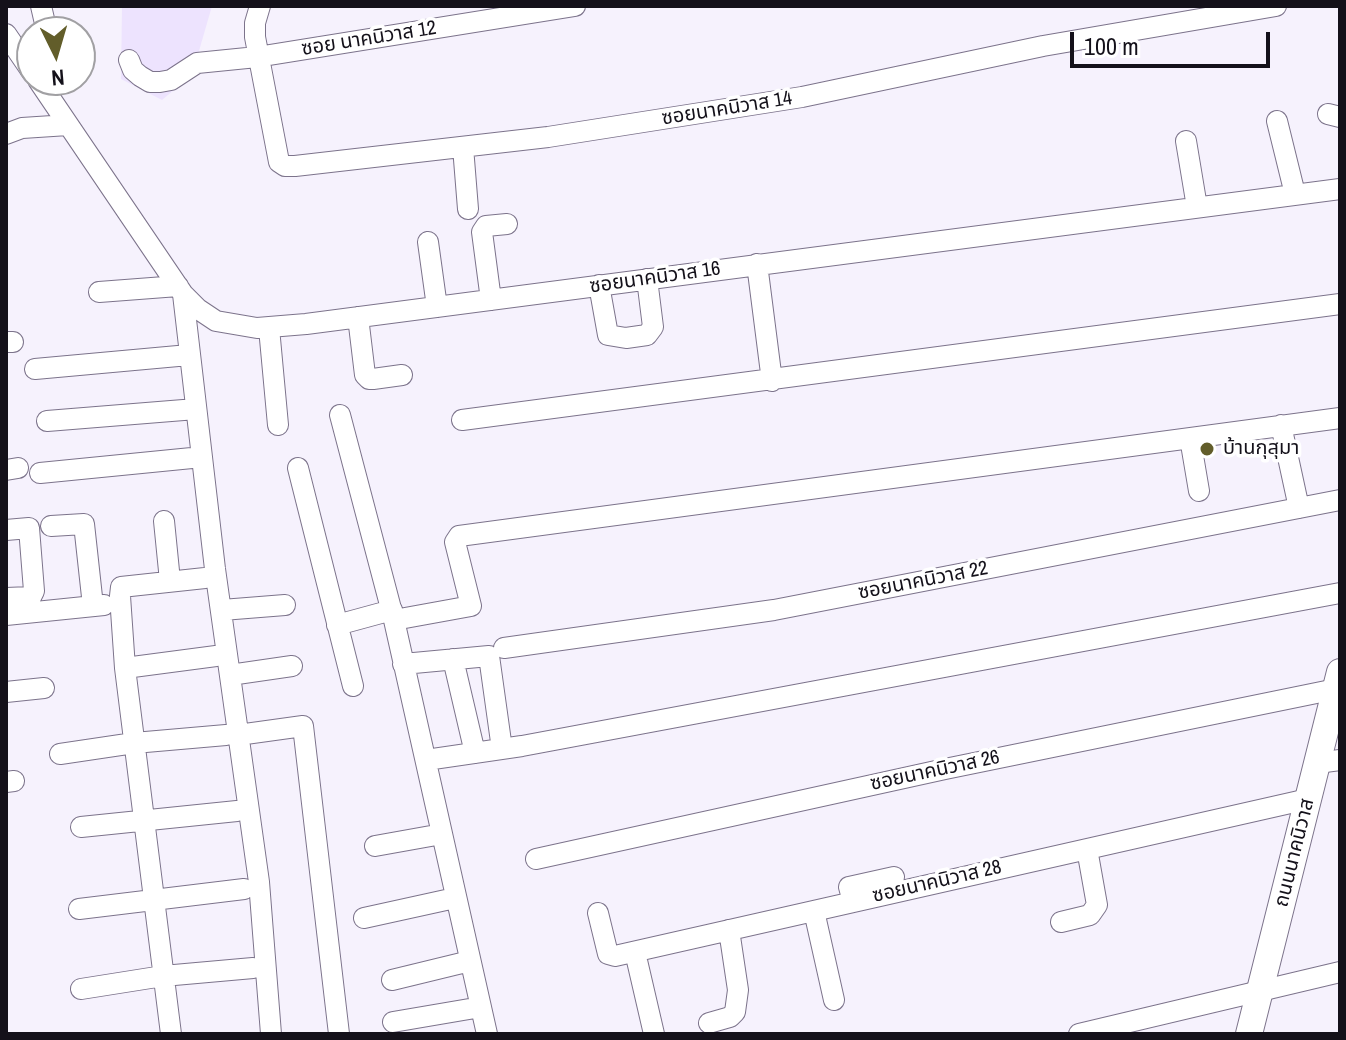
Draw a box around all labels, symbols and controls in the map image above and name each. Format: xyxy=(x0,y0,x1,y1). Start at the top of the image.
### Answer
north arrow xyxy=(16,16,96,96)
street label: ซอย นาคนิวาส 12 xyxy=(300,16,438,62)
scale bar xyxy=(1074,16,1274,66)
text: 100 m xyxy=(1084,30,1139,62)
text: N xyxy=(50,62,66,93)
street label: ซอยนาคนิวาส 14 xyxy=(660,87,794,131)
street label: ซอยนาคนิวาส 16 xyxy=(588,257,722,299)
place label: บ้านกุสุมา xyxy=(1223,437,1299,461)
marker: บ้านกุสุมา xyxy=(1198,440,1216,458)
street label: ซอยนาคนิวาส 22 xyxy=(856,557,990,605)
street label: ซอยนาคนิวาส 26 xyxy=(868,746,1002,796)
street label: ถนนนาคนิวาส xyxy=(1270,796,1320,910)
street label: ซอยนาคนิวาส 28 xyxy=(870,856,1004,908)

